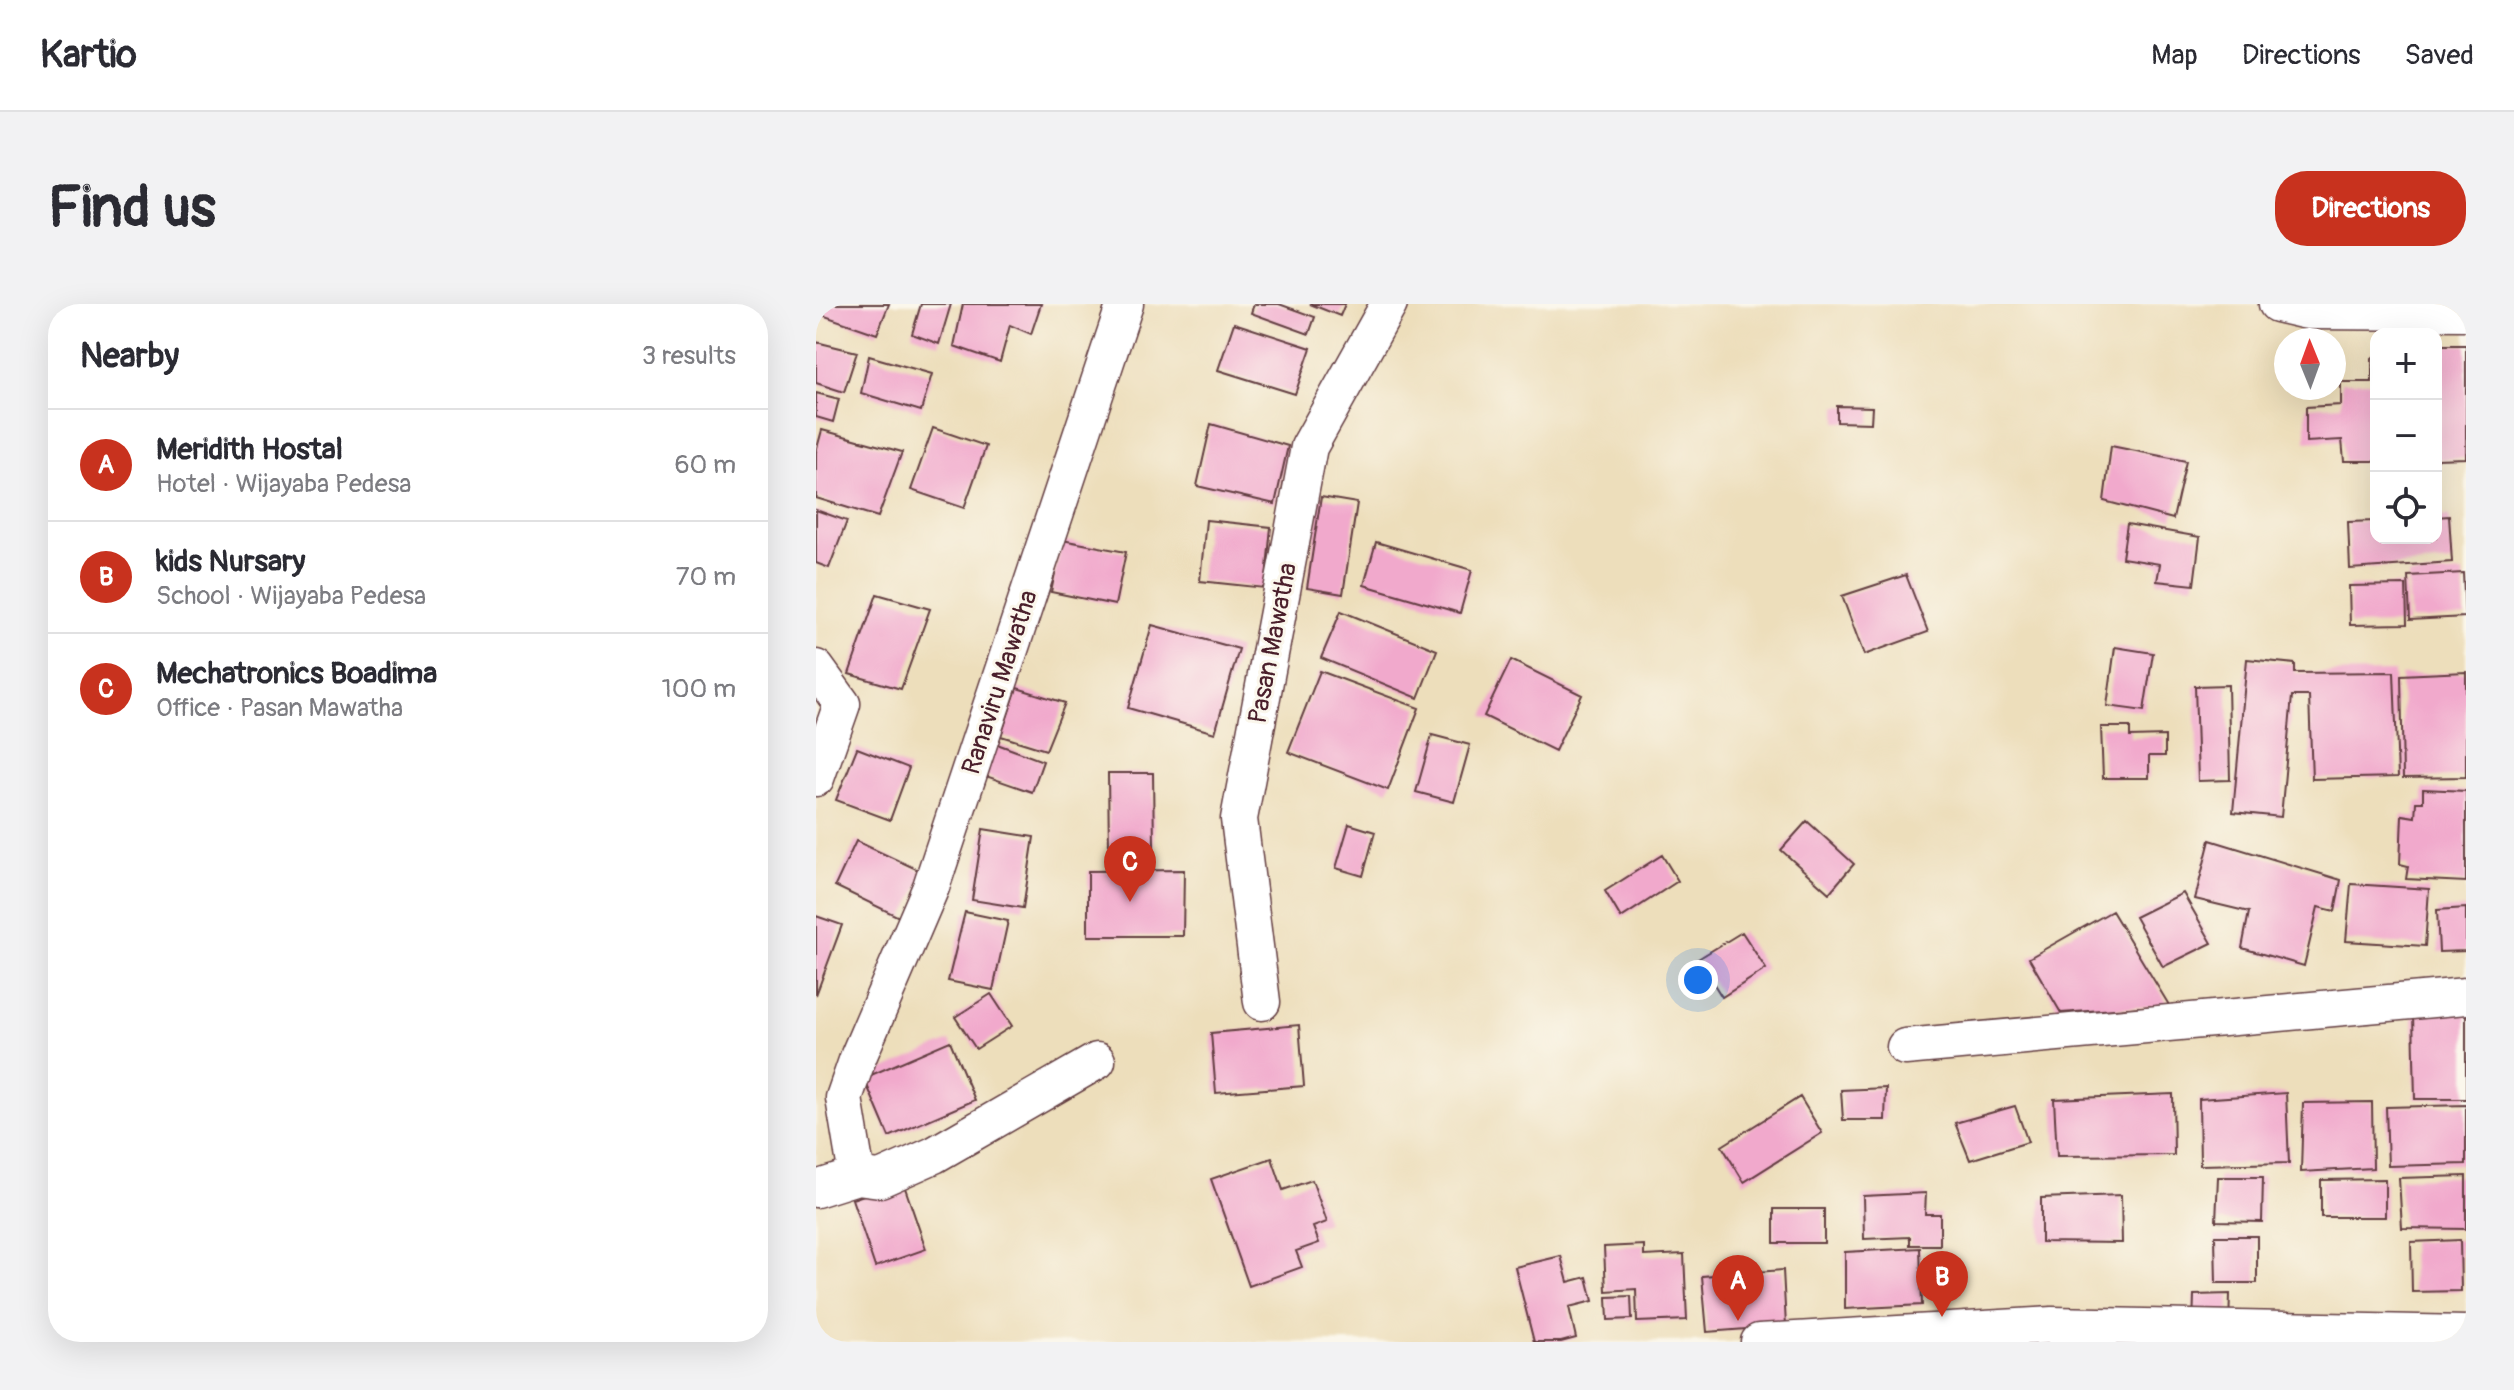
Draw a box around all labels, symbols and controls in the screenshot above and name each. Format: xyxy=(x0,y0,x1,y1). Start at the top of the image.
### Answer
text: Kartio xyxy=(40,31,137,79)
text: Map xyxy=(2151,38,2198,73)
text: Directions xyxy=(2242,38,2361,73)
text: Saved xyxy=(2405,38,2474,73)
button: Directions xyxy=(2275,171,2466,246)
text: Find us xyxy=(48,174,216,243)
north arrow xyxy=(2274,328,2346,400)
map controls xyxy=(2370,328,2442,544)
button: + xyxy=(2370,328,2442,400)
text: Nearby xyxy=(80,335,179,378)
text: 3 results xyxy=(642,340,736,372)
button: − xyxy=(2370,400,2442,472)
text: Meridith Hostal xyxy=(156,431,343,468)
text: A xyxy=(98,449,114,481)
text: 60 m xyxy=(674,449,736,481)
text: Hotel · Wijayaba Pedesa xyxy=(156,468,411,500)
button: locate xyxy=(2370,472,2442,544)
text: kids Nursary xyxy=(156,543,305,580)
street label: Pasan Mawatha xyxy=(1242,560,1304,726)
text: B xyxy=(99,561,113,593)
text: 70 m xyxy=(676,561,736,593)
text: School · Wijayaba Pedesa xyxy=(156,580,426,612)
street label: Ranaviru Mawatha xyxy=(955,586,1045,779)
text: Mechatronics Boadima xyxy=(156,655,437,692)
text: C xyxy=(98,673,114,705)
text: 100 m xyxy=(662,673,736,705)
text: Office · Pasan Mawatha xyxy=(156,692,403,724)
pin: C xyxy=(1104,836,1156,902)
your location xyxy=(1678,960,1718,1000)
pin: B xyxy=(1916,1251,1968,1317)
pin: A xyxy=(1712,1255,1764,1321)

